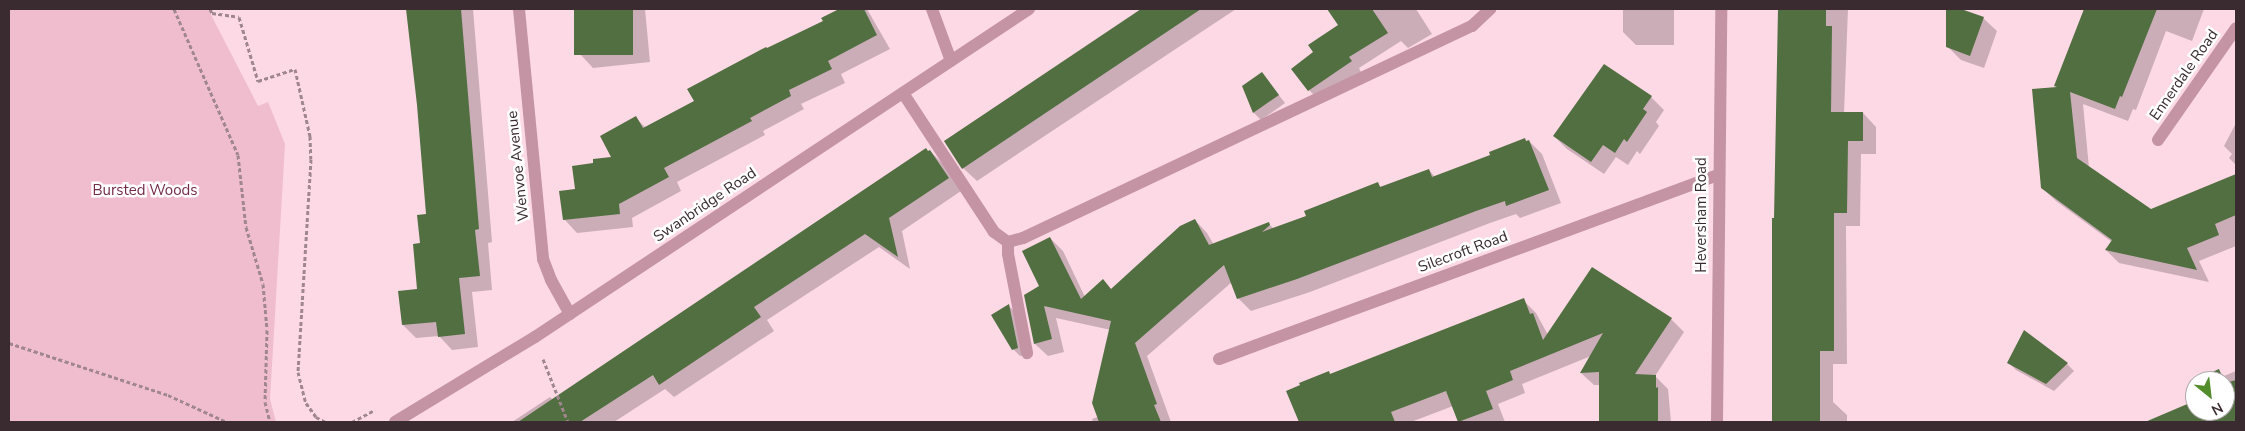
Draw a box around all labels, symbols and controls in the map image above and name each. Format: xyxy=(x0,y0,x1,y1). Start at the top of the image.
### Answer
street label: Ennerdale Road xyxy=(2146,26,2222,124)
street label: Wenvoe Avenue xyxy=(503,110,533,222)
street label: Heversham Road xyxy=(1693,157,1711,273)
street label: Swanbridge Road xyxy=(650,164,760,246)
park label: Bursted Woods xyxy=(92,182,198,200)
street label: Silecroft Road xyxy=(1416,227,1510,277)
north arrow xyxy=(2185,371,2235,421)
text: N xyxy=(2208,398,2226,420)

